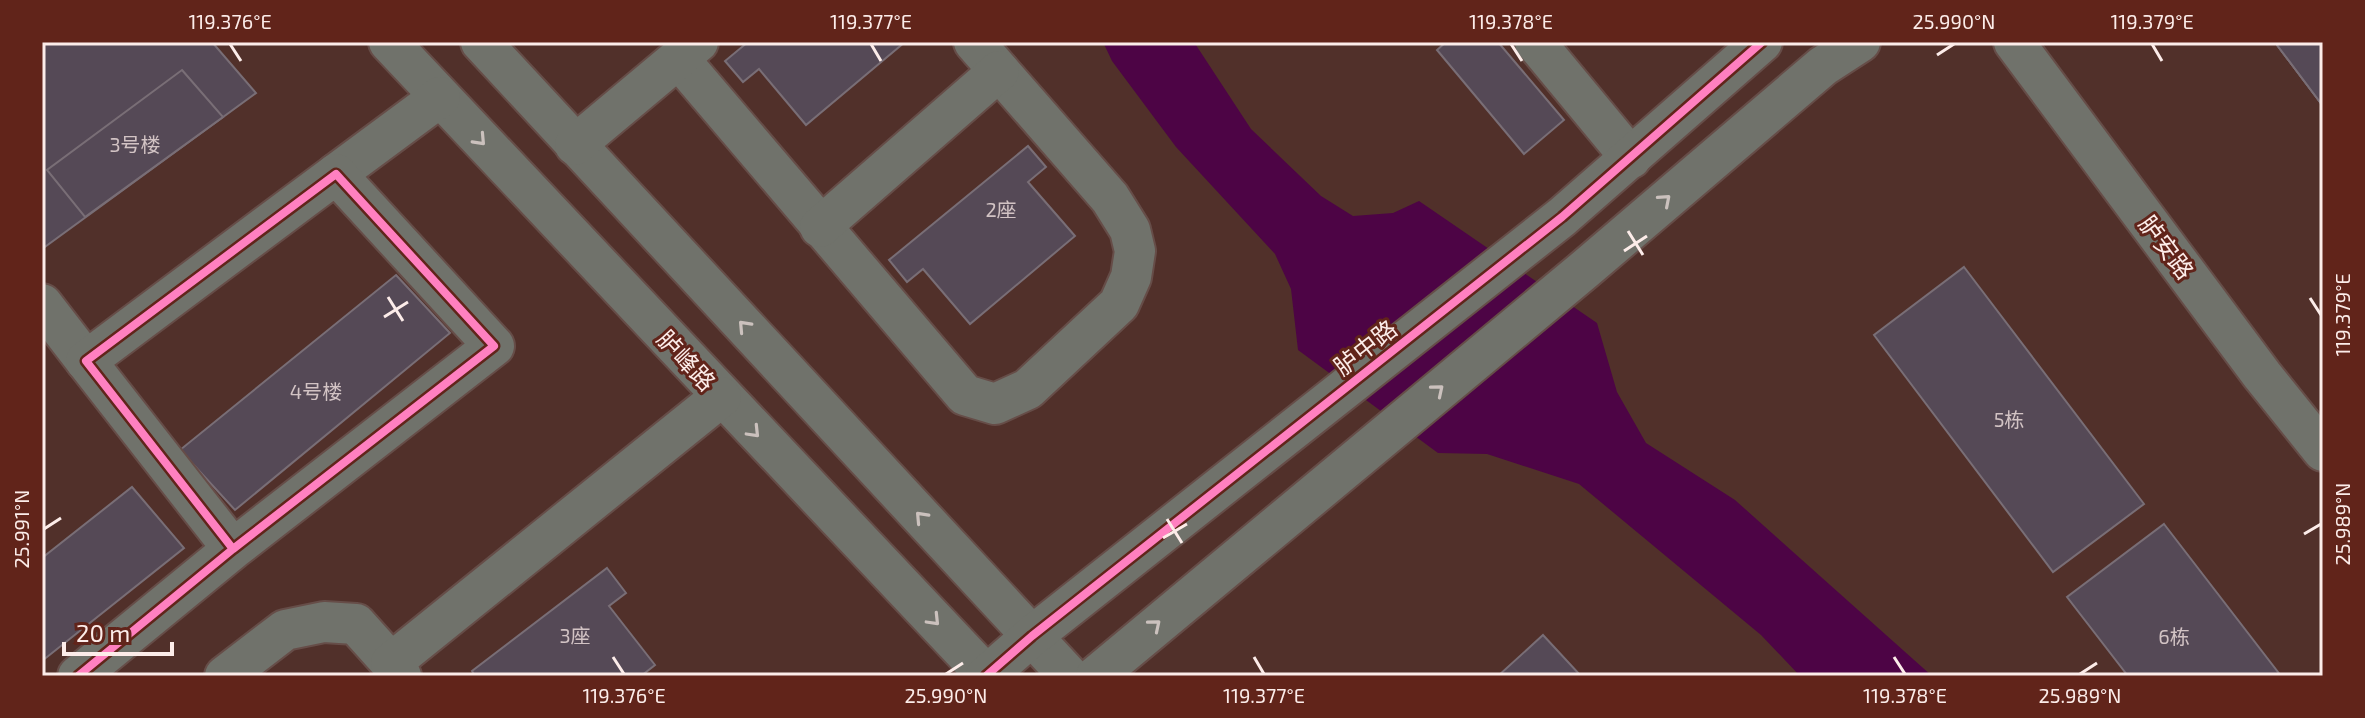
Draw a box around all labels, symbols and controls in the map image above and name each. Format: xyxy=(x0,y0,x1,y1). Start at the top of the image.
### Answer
text: 119.376°E xyxy=(188,9,272,33)
text: 119.377°E xyxy=(830,9,912,33)
text: 119.378°E xyxy=(1469,9,1553,33)
text: 25.990°N xyxy=(1913,9,1995,33)
text: 119.379°E xyxy=(2110,9,2194,33)
one-way arrow xyxy=(471,131,485,146)
house number: 3号楼 xyxy=(109,132,161,156)
one-way arrow xyxy=(1655,196,1670,210)
house number: 2座 xyxy=(985,197,1017,221)
street label: 胪安路 xyxy=(2134,210,2200,284)
text: 119.379°E xyxy=(2330,273,2354,357)
street label: 胪中路 xyxy=(1328,313,1402,381)
one-way arrow xyxy=(738,321,753,335)
street label: 胪峰路 xyxy=(652,324,722,396)
house number: 4号楼 xyxy=(290,379,342,403)
one-way arrow xyxy=(1429,385,1443,400)
house number: 5栋 xyxy=(1994,407,2024,431)
one-way arrow xyxy=(745,422,759,437)
text: 25.989°N xyxy=(2330,483,2354,565)
text: 25.991°N xyxy=(9,490,33,568)
one-way arrow xyxy=(916,511,930,526)
scale bar xyxy=(64,606,172,656)
one-way arrow xyxy=(924,611,939,625)
text: 20 m xyxy=(76,618,130,647)
one-way arrow xyxy=(1146,620,1161,635)
house number: 3座 xyxy=(559,623,591,647)
house number: 6栋 xyxy=(2158,624,2190,648)
text: 119.376°E xyxy=(582,683,666,707)
text: 25.990°N xyxy=(905,683,987,707)
text: 119.377°E xyxy=(1223,683,1305,707)
text: 119.378°E xyxy=(1863,683,1947,707)
text: 25.989°N xyxy=(2039,683,2121,707)

